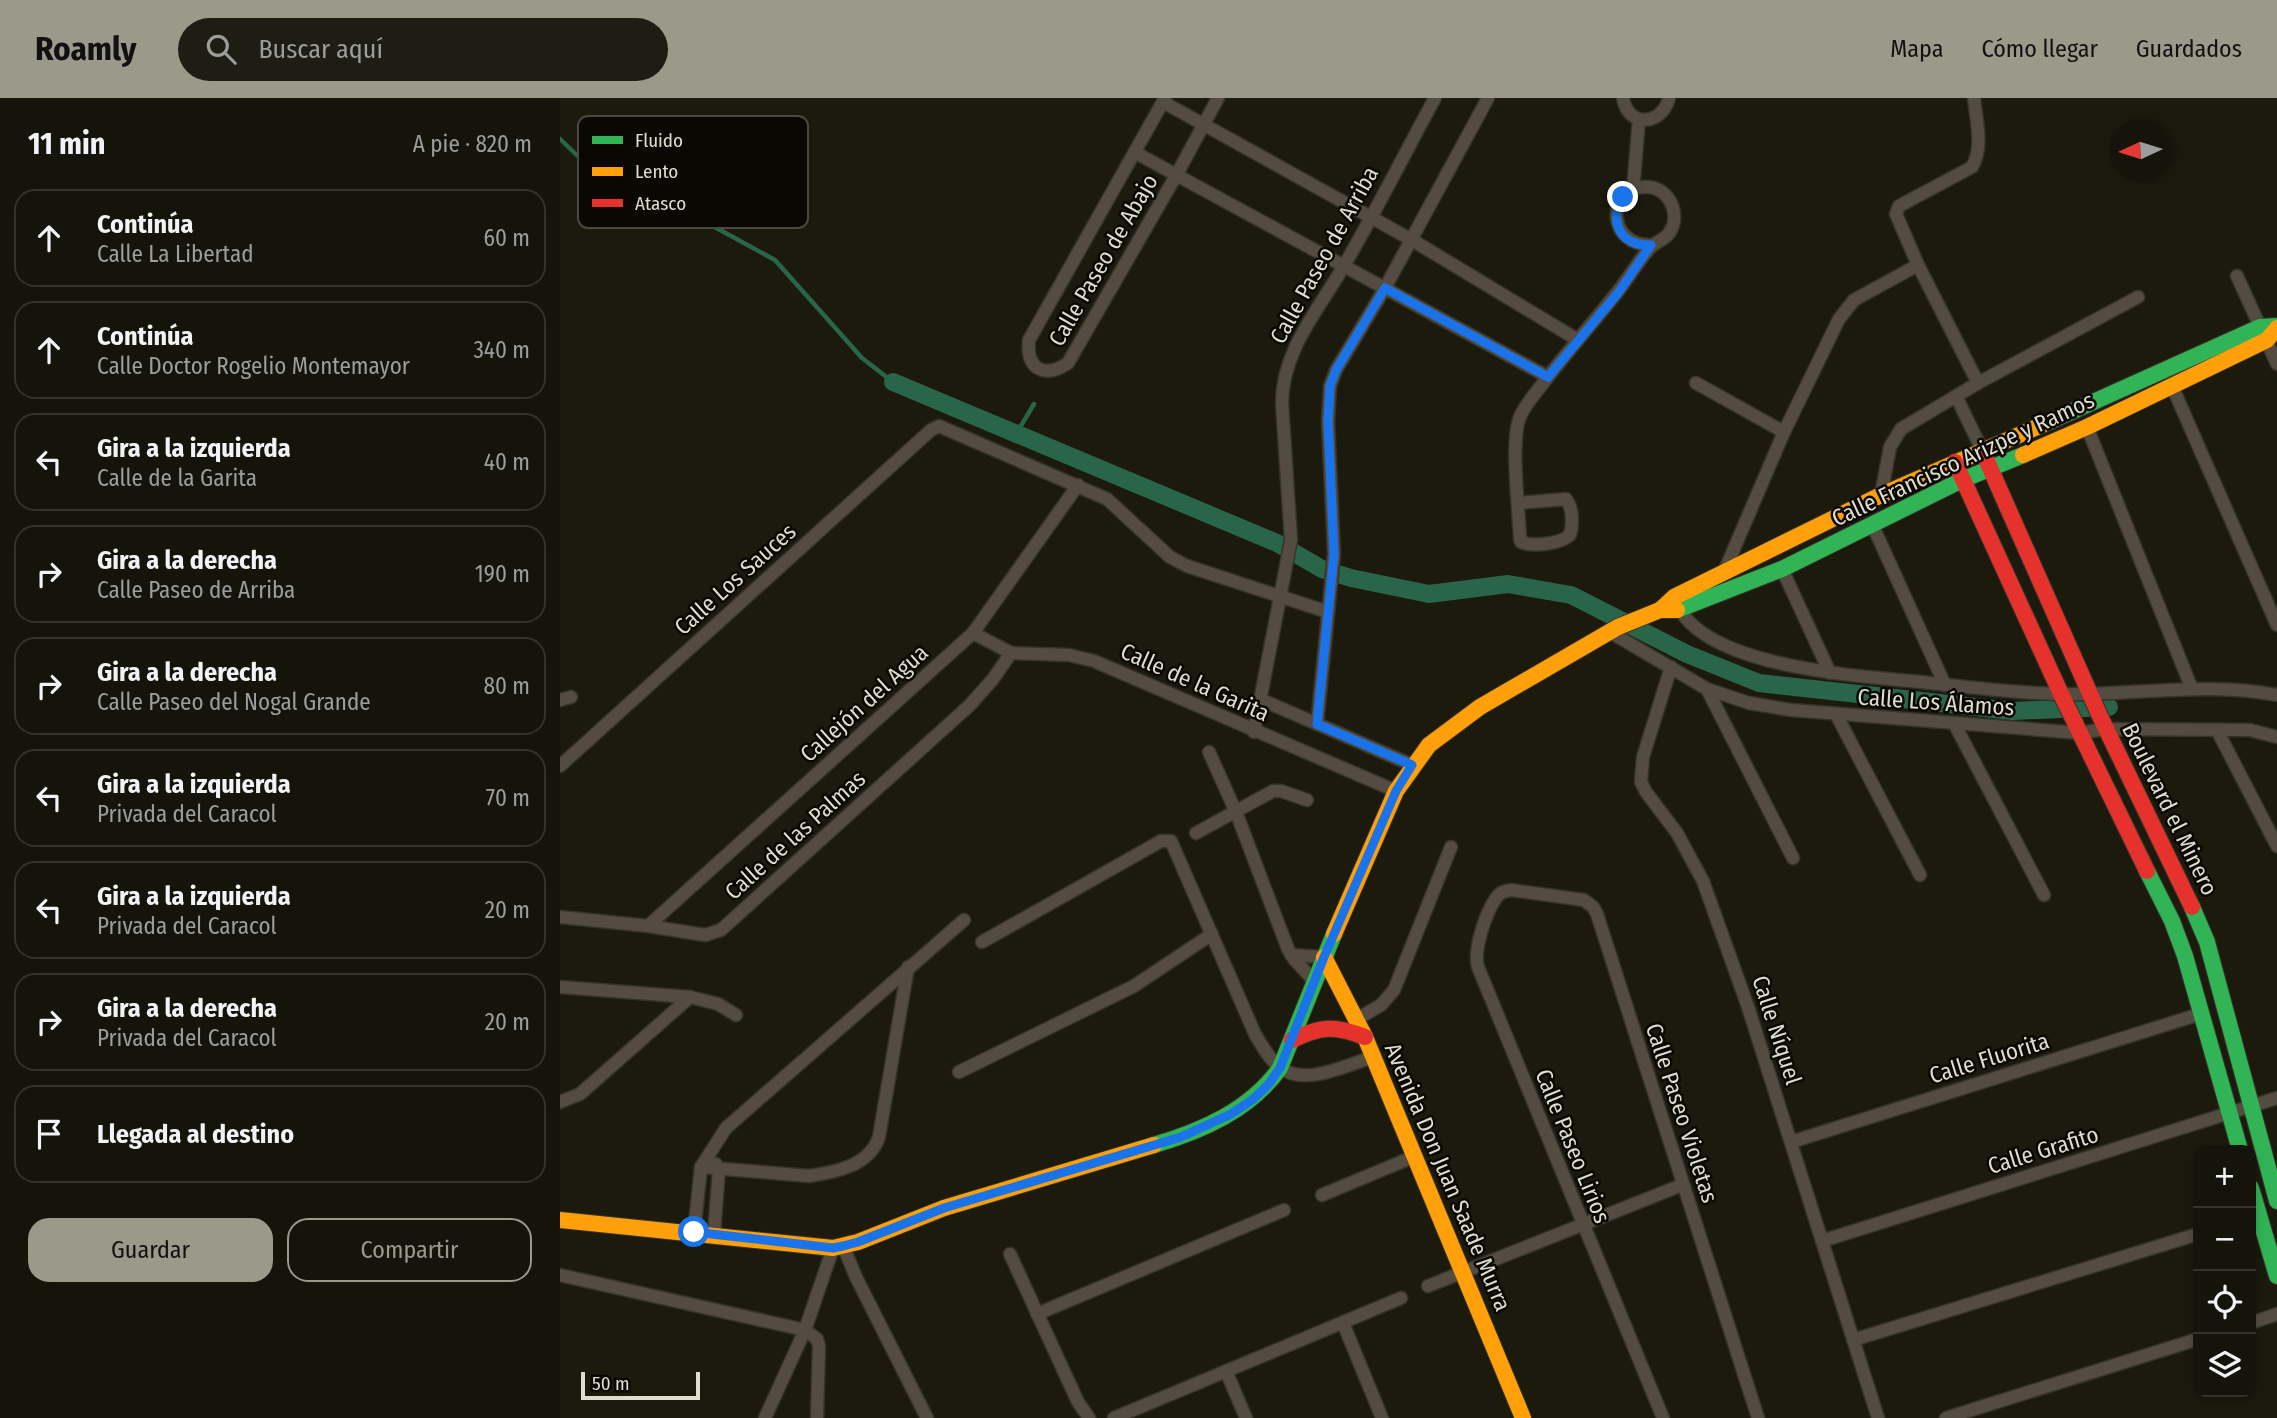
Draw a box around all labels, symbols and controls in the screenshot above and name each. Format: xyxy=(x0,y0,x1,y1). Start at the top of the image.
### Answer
search box xyxy=(178,18,668,81)
text: Roamly xyxy=(35,29,136,69)
icon: search xyxy=(202,30,240,68)
text: Buscar aquí xyxy=(258,34,383,65)
text: Mapa xyxy=(1890,35,1943,63)
text: Cómo llegar xyxy=(1981,35,2098,63)
text: Guardados xyxy=(2136,35,2242,63)
legend xyxy=(578,116,808,228)
north arrow xyxy=(2109,119,2172,182)
text: 11 min xyxy=(28,126,105,162)
text: Fluido xyxy=(635,129,683,152)
text: A pie · 820 m xyxy=(413,130,532,158)
text: Lento xyxy=(635,160,678,183)
street label: Calle Paseo de Arriba xyxy=(1264,162,1384,348)
street label: Calle Paseo de Abajo xyxy=(1042,169,1164,351)
route end xyxy=(1607,181,1638,212)
text: Atasco xyxy=(635,192,686,215)
text: Continúa xyxy=(97,209,194,240)
icon: ahead xyxy=(30,219,68,257)
text: 60 m xyxy=(484,224,530,252)
text: Calle La Libertad xyxy=(97,240,254,268)
text: Continúa xyxy=(97,321,194,352)
icon: ahead xyxy=(30,331,68,369)
text: 340 m xyxy=(474,336,530,364)
text: Calle Doctor Rogelio Montemayor xyxy=(97,352,410,380)
street label: Calle Francisco Arizpe y Ramos xyxy=(1827,386,2099,532)
text: Gira a la izquierda xyxy=(97,433,291,464)
icon: left xyxy=(30,443,68,481)
text: 40 m xyxy=(484,448,530,476)
text: Calle de la Garita xyxy=(97,464,257,492)
street label: Calle Los Sauces xyxy=(669,517,802,641)
text: Gira a la derecha xyxy=(97,545,277,576)
icon: right xyxy=(30,555,68,593)
text: 190 m xyxy=(475,560,530,588)
text: Calle Paseo de Arriba xyxy=(97,576,295,604)
street label: Calle de la Garita xyxy=(1116,637,1274,727)
street label: Callejón del Agua xyxy=(794,638,934,768)
text: Gira a la derecha xyxy=(97,657,277,688)
icon: right xyxy=(30,667,68,705)
text: 80 m xyxy=(483,672,530,700)
street label: Calle Los Álamos xyxy=(1857,682,2016,721)
text: Calle Paseo del Nogal Grande xyxy=(97,688,371,716)
street label: Boulevard el Minero xyxy=(2116,718,2224,900)
street label: Calle de las Palmas xyxy=(719,765,871,905)
text: Gira a la izquierda xyxy=(97,769,291,800)
icon: left xyxy=(30,779,68,817)
text: 70 m xyxy=(486,784,530,812)
text: Privada del Caracol xyxy=(97,800,277,828)
text: Gira a la izquierda xyxy=(97,881,291,912)
icon: left xyxy=(30,891,68,929)
text: 20 m xyxy=(485,896,530,924)
text: Privada del Caracol xyxy=(97,912,277,940)
street label: Calle Níquel xyxy=(1746,972,1808,1088)
text: Gira a la derecha xyxy=(97,993,277,1024)
icon: right xyxy=(30,1003,68,1041)
text: 20 m xyxy=(485,1008,530,1036)
street label: Calle Paseo Violetas xyxy=(1640,1020,1724,1206)
text: Privada del Caracol xyxy=(97,1024,277,1052)
street label: Calle Fluorita xyxy=(1926,1027,2052,1089)
street label: Avenida Don Juan Saade Murra xyxy=(1379,1039,1517,1315)
street label: Calle Paseo Lirios xyxy=(1529,1065,1617,1227)
icon: arrive xyxy=(30,1115,68,1153)
text: Llegada al destino xyxy=(97,1119,294,1150)
street label: Calle Grafito xyxy=(1984,1120,2102,1180)
map controls xyxy=(2193,1145,2256,1397)
button: + xyxy=(2193,1145,2256,1208)
button: − xyxy=(2193,1208,2256,1271)
route start xyxy=(678,1216,709,1247)
button: Guardar xyxy=(28,1218,273,1282)
button: Compartir xyxy=(287,1218,532,1282)
button: locate xyxy=(2193,1271,2256,1334)
button: layers xyxy=(2193,1334,2256,1397)
scale bar xyxy=(581,1369,700,1401)
text: 50 m xyxy=(592,1372,630,1395)

